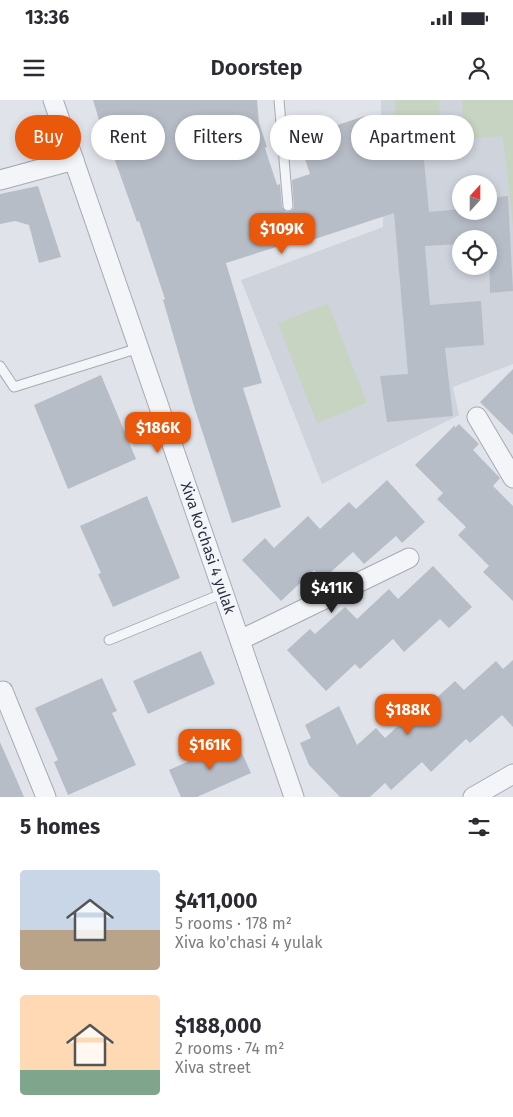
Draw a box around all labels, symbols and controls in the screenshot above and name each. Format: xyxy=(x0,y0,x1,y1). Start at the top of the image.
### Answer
text: 13:36 xyxy=(25,6,69,29)
icon: menu xyxy=(20,54,48,82)
text: Doorstep xyxy=(210,54,303,81)
icon: person xyxy=(465,54,493,82)
chip: Buy xyxy=(15,115,81,160)
chip: Rent xyxy=(91,115,165,160)
chip: Filters xyxy=(175,115,260,160)
chip: New xyxy=(270,115,341,160)
chip: Apartment xyxy=(351,115,474,160)
north arrow xyxy=(452,175,498,220)
map controls xyxy=(452,175,497,275)
pin: $109K xyxy=(247,212,317,255)
text: $109K xyxy=(260,219,304,238)
button: locate xyxy=(452,230,497,275)
pin: $186K xyxy=(123,412,193,454)
text: $186K xyxy=(136,418,180,437)
street label: Xiva ko'chasi 4 yulak xyxy=(177,480,239,617)
pin: $411K xyxy=(297,572,367,614)
text: $411K xyxy=(311,578,353,597)
pin: $188K xyxy=(373,694,443,736)
text: $188K xyxy=(386,700,430,719)
pin: $161K xyxy=(175,728,245,771)
text: $161K xyxy=(189,735,231,754)
icon: filters xyxy=(465,813,493,841)
text: 5 homes xyxy=(20,814,100,840)
text: $411,000 xyxy=(175,888,258,914)
icon: home xyxy=(60,890,120,950)
text: 5 rooms · 178 m² xyxy=(175,914,292,933)
text: Xiva ko'chasi 4 yulak xyxy=(175,933,323,952)
text: $188,000 xyxy=(175,1013,262,1039)
icon: home xyxy=(60,1015,120,1075)
text: 2 rooms · 74 m² xyxy=(175,1039,284,1058)
text: Xiva street xyxy=(175,1058,251,1077)

